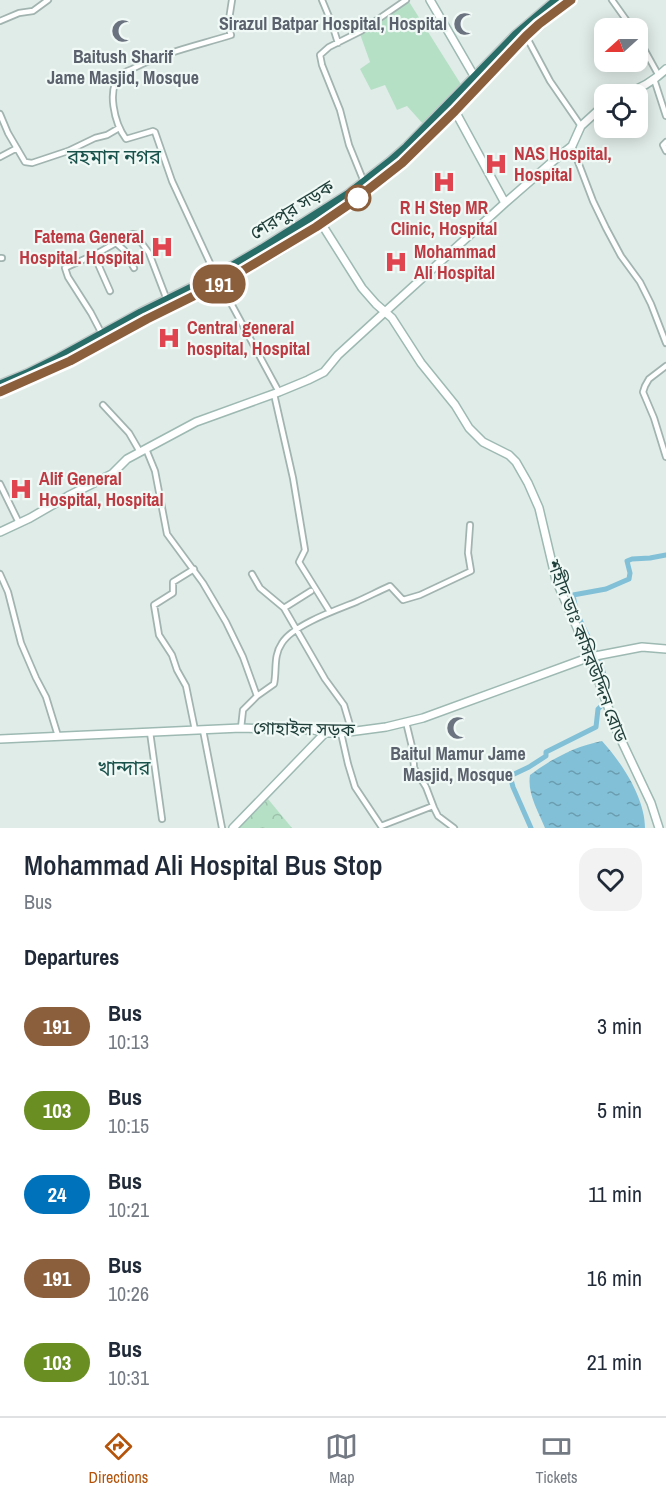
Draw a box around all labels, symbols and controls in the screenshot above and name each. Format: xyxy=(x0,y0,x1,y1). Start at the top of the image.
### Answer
place label: Sirazul Batpar Hospital, Hospital xyxy=(219,11,447,36)
mosque icon: Sirazul Batpar Hospital, Hospital xyxy=(452,11,478,37)
mosque icon: Baitush Sharif Jame Masjid, Mosque xyxy=(110,18,136,44)
north arrow xyxy=(594,18,648,72)
map controls xyxy=(594,18,648,138)
place label: Baitush Sharif Jame Masjid, Mosque xyxy=(47,44,199,90)
button: locate xyxy=(594,84,648,138)
place label: NAS Hospital, Hospital xyxy=(514,141,612,187)
district label: রহমান নগর xyxy=(66,143,162,170)
hospital icon: NAS Hospital, Hospital xyxy=(483,151,509,177)
hospital icon: R H Step MR Clinic, Hospital xyxy=(431,169,457,195)
street label: শেরপুর সড়ক xyxy=(245,174,339,245)
unlabelled marker xyxy=(345,185,371,211)
place label: R H Step MR Clinic, Hospital xyxy=(391,195,497,241)
place label: Fatema General Hospital. Hospital xyxy=(19,224,144,270)
hospital icon: Fatema General Hospital. Hospital xyxy=(149,234,175,260)
place label: Mohammad Ali Hospital xyxy=(414,239,496,285)
hospital icon: Mohammad Ali Hospital xyxy=(383,249,409,275)
line badge: 191 xyxy=(184,264,254,304)
text: 191 xyxy=(205,270,233,299)
place label: Central general hospital, Hospital xyxy=(187,315,310,361)
hospital icon: Central general hospital, Hospital xyxy=(156,325,182,351)
place label: Alif General Hospital, Hospital xyxy=(39,466,164,512)
hospital icon: Alif General Hospital, Hospital xyxy=(8,476,34,502)
street label: শহীদ ডাঃ কসিরউদ্দিন রোড xyxy=(541,555,634,746)
street label: গোহাইল সড়ক xyxy=(253,715,356,742)
mosque icon: Baitul Mamur Jame Masjid, Mosque xyxy=(445,715,471,741)
place label: Baitul Mamur Jame Masjid, Mosque xyxy=(390,741,526,787)
district label: খান্দার xyxy=(98,754,151,781)
text: Mohammad Ali Hospital Bus Stop xyxy=(24,846,383,884)
button: heart xyxy=(579,848,642,911)
text: Bus xyxy=(24,888,52,915)
text: Departures xyxy=(24,942,119,972)
text: Bus xyxy=(108,998,142,1028)
text: 3 min xyxy=(597,1011,642,1041)
text: 191 xyxy=(43,1012,71,1041)
text: 10:13 xyxy=(108,1028,149,1055)
text: Bus xyxy=(108,1082,142,1112)
text: 5 min xyxy=(597,1095,642,1125)
text: 103 xyxy=(43,1096,71,1125)
text: 10:15 xyxy=(108,1112,149,1139)
text: Bus xyxy=(108,1166,142,1196)
text: 11 min xyxy=(588,1179,642,1209)
text: 24 xyxy=(47,1180,67,1209)
text: 10:21 xyxy=(108,1196,149,1223)
text: Bus xyxy=(108,1250,142,1280)
text: 16 min xyxy=(587,1263,642,1293)
text: 191 xyxy=(43,1264,71,1293)
text: 10:26 xyxy=(108,1280,149,1307)
text: Bus xyxy=(108,1334,142,1364)
text: 21 min xyxy=(587,1347,642,1377)
text: 103 xyxy=(43,1348,71,1377)
text: 10:31 xyxy=(108,1364,149,1391)
tab: Directions xyxy=(89,1430,148,1488)
tab: Map xyxy=(325,1430,358,1488)
tab: Tickets xyxy=(535,1430,577,1488)

